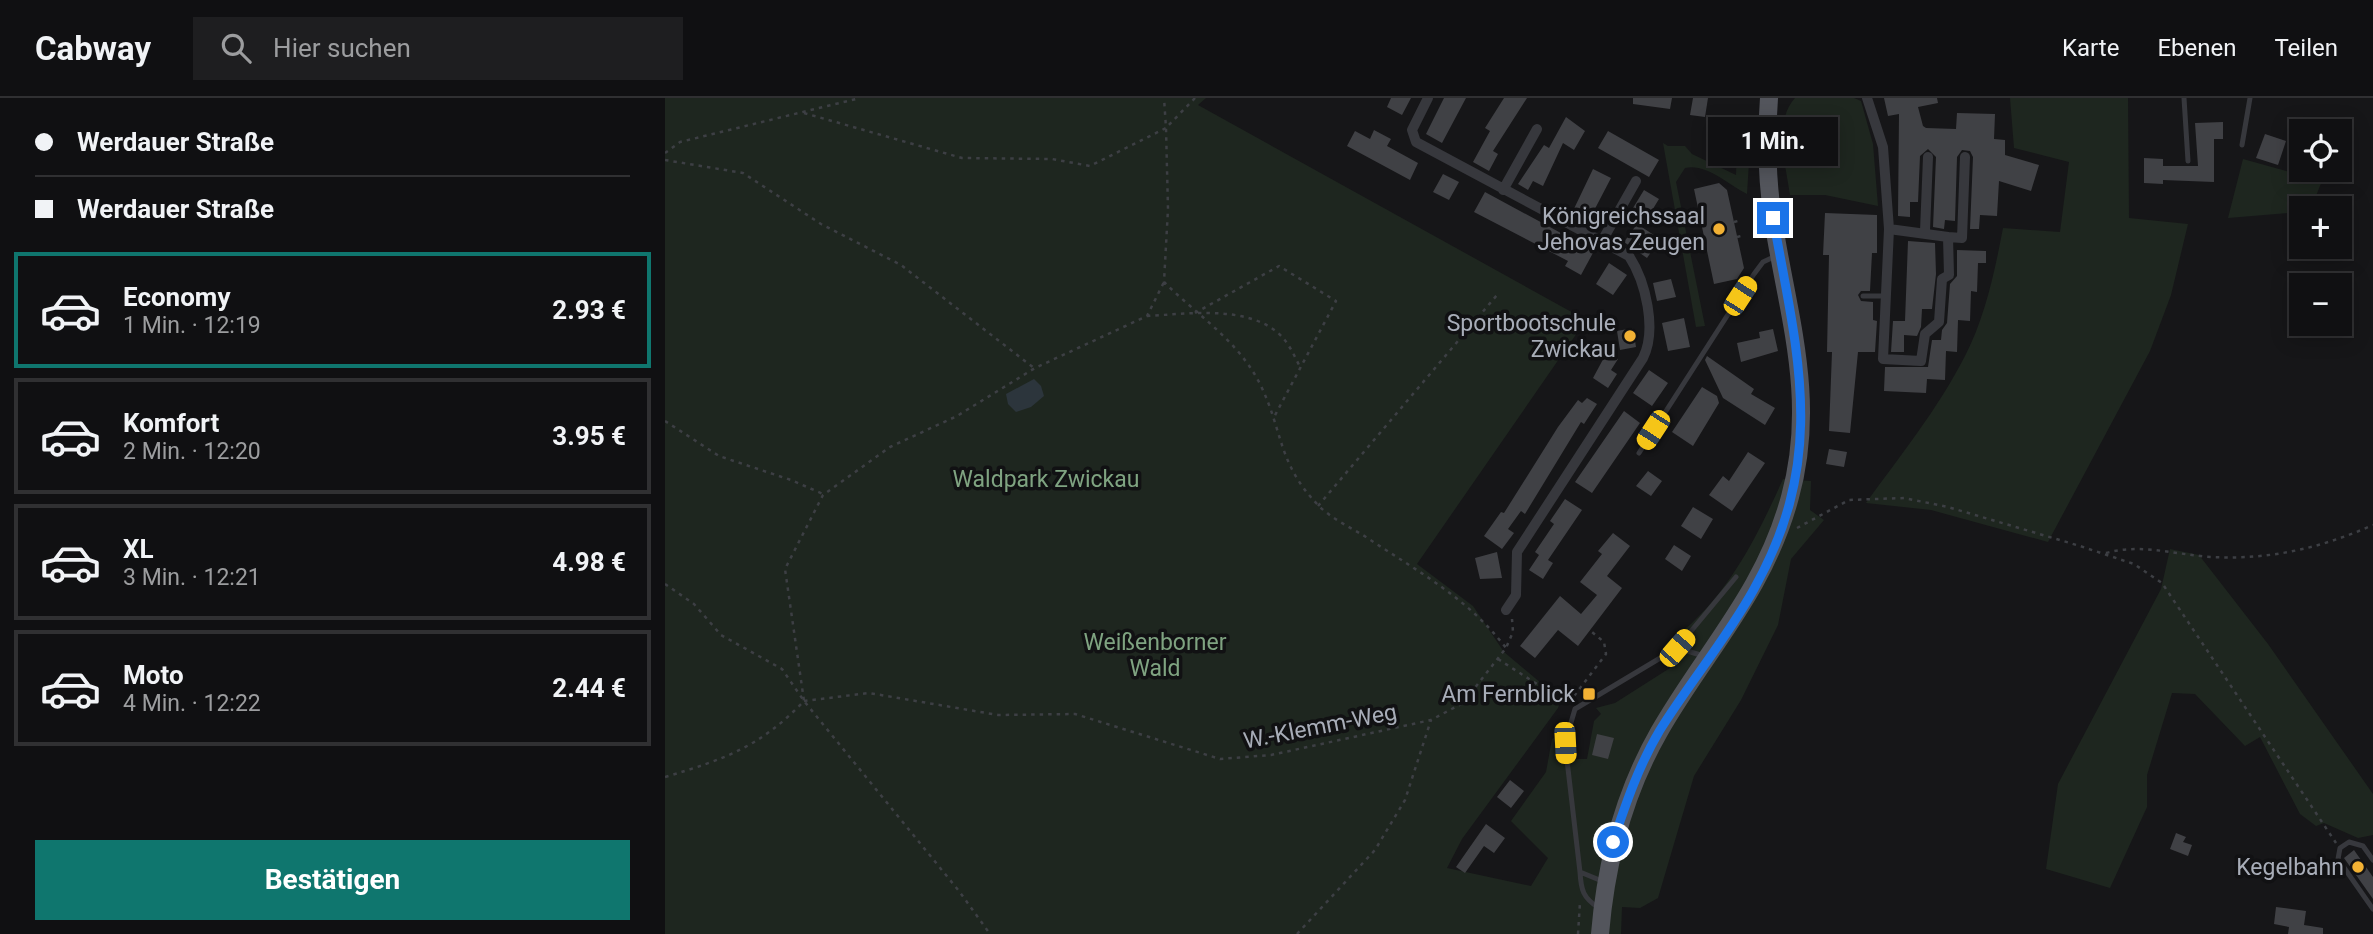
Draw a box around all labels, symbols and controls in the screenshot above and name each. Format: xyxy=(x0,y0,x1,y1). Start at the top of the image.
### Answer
search box xyxy=(193,17,683,80)
text: Cabway xyxy=(35,29,151,68)
icon: search xyxy=(217,29,255,67)
text: Hier suchen xyxy=(273,33,411,63)
text: Karte xyxy=(2062,34,2119,62)
text: Ebenen xyxy=(2157,34,2236,62)
text: Teilen xyxy=(2274,34,2338,62)
callout: 1 Min. xyxy=(1708,116,1838,166)
map controls xyxy=(2289,119,2352,336)
button: locate xyxy=(2289,119,2352,182)
text: Werdauer Straße xyxy=(77,127,274,157)
text: 1 Min. xyxy=(1741,128,1805,155)
text: Werdauer Straße xyxy=(77,194,274,224)
button: + xyxy=(2289,196,2352,259)
route end xyxy=(1757,202,1789,234)
place label: Königreichssaal Jehovas Zeugen xyxy=(1537,203,1705,256)
marker: Königreichssaal Jehovas Zeugen xyxy=(1711,221,1727,237)
car xyxy=(1720,273,1761,319)
button: − xyxy=(2289,273,2352,336)
icon: car xyxy=(39,279,102,342)
text: Economy xyxy=(123,282,230,312)
text: 2.93 € xyxy=(552,295,626,325)
place label: Sportbootschule Zwickau xyxy=(1447,310,1616,363)
text: 1 Min. · 12:19 xyxy=(123,312,261,339)
marker: Sportbootschule Zwickau xyxy=(1622,328,1638,344)
icon: car xyxy=(39,405,102,468)
car xyxy=(1633,407,1674,453)
text: Komfort xyxy=(123,408,219,438)
text: 3.95 € xyxy=(552,421,626,451)
text: 2 Min. · 12:20 xyxy=(123,438,261,465)
park label: Waldpark Zwickau xyxy=(953,466,1139,493)
icon: car xyxy=(39,531,102,594)
text: XL xyxy=(123,534,154,564)
text: 4.98 € xyxy=(552,547,626,577)
text: 3 Min. · 12:21 xyxy=(123,564,261,591)
car xyxy=(1656,625,1699,671)
park label: Weißenborner Wald xyxy=(1084,629,1227,682)
icon: car xyxy=(39,657,102,720)
text: Moto xyxy=(123,660,184,690)
text: 2.44 € xyxy=(552,673,626,703)
place label: Am Fernblick xyxy=(1441,681,1575,708)
marker: Am Fernblick xyxy=(1581,686,1597,702)
text: 4 Min. · 12:22 xyxy=(123,690,261,717)
street label: W.-Klemm-Weg xyxy=(1241,698,1399,755)
car xyxy=(1554,721,1577,765)
route start xyxy=(1597,826,1629,858)
button: Bestätigen xyxy=(35,840,630,920)
place label: Kegelbahn xyxy=(2236,854,2344,881)
marker: Kegelbahn xyxy=(2350,859,2366,875)

